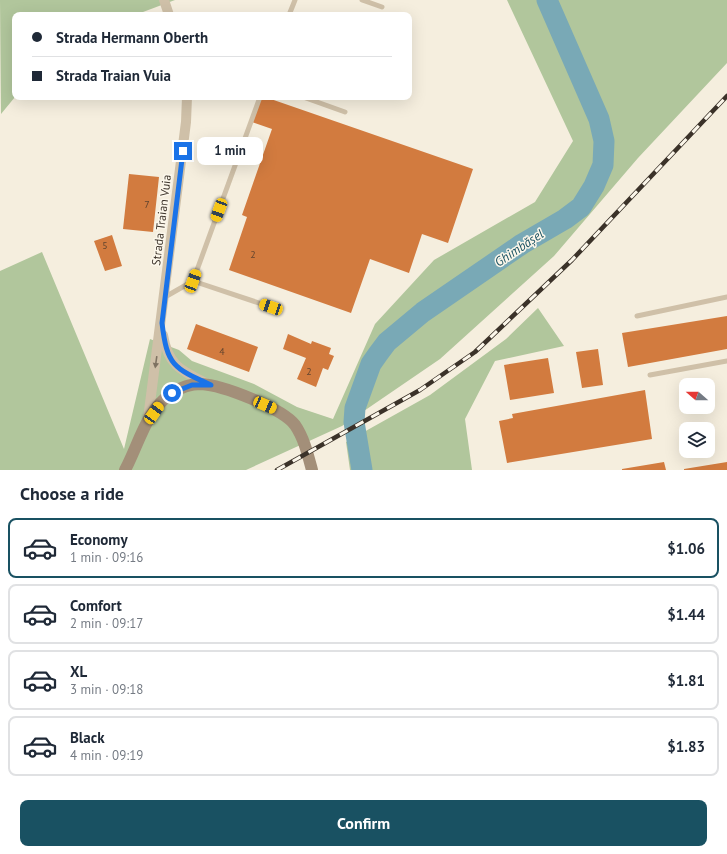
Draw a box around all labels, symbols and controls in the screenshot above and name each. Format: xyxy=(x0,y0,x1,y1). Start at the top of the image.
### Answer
text: Strada Hermann Oberth xyxy=(56,28,208,47)
text: Strada Traian Vuia xyxy=(56,66,171,85)
callout: 1 min xyxy=(197,137,263,165)
route end xyxy=(174,142,192,160)
text: 1 min xyxy=(214,142,246,159)
street label: Strada Traian Vuia xyxy=(148,174,174,266)
car xyxy=(209,197,229,223)
house number: 7 xyxy=(144,198,150,211)
water label: Ghimbășel xyxy=(491,225,547,271)
house number: 5 xyxy=(102,239,108,252)
house number: 2 xyxy=(250,248,256,261)
car xyxy=(183,268,203,294)
car xyxy=(258,297,284,317)
house number: 4 xyxy=(219,345,225,358)
one-way arrow xyxy=(153,356,159,368)
house number: 2 xyxy=(306,365,312,378)
north arrow xyxy=(679,378,715,414)
map controls xyxy=(679,378,715,458)
route start xyxy=(163,384,181,402)
car xyxy=(252,395,278,415)
car xyxy=(142,400,166,426)
button: layers xyxy=(679,422,715,458)
text: Choose a ride xyxy=(20,482,124,505)
icon: car xyxy=(22,530,58,566)
text: Economy xyxy=(70,530,128,549)
text: $1.06 xyxy=(667,539,705,558)
text: 1 min · 09:16 xyxy=(70,549,143,566)
icon: car xyxy=(22,596,58,632)
text: Comfort xyxy=(70,596,122,615)
text: $1.44 xyxy=(667,605,705,624)
text: 2 min · 09:17 xyxy=(70,615,143,632)
icon: car xyxy=(22,662,58,698)
text: XL xyxy=(70,662,87,681)
text: $1.81 xyxy=(667,671,705,690)
text: 3 min · 09:18 xyxy=(70,681,143,698)
icon: car xyxy=(22,728,58,764)
text: Black xyxy=(70,728,105,747)
text: $1.83 xyxy=(667,737,705,756)
text: 4 min · 09:19 xyxy=(70,747,143,764)
button: Confirm xyxy=(20,800,707,846)

